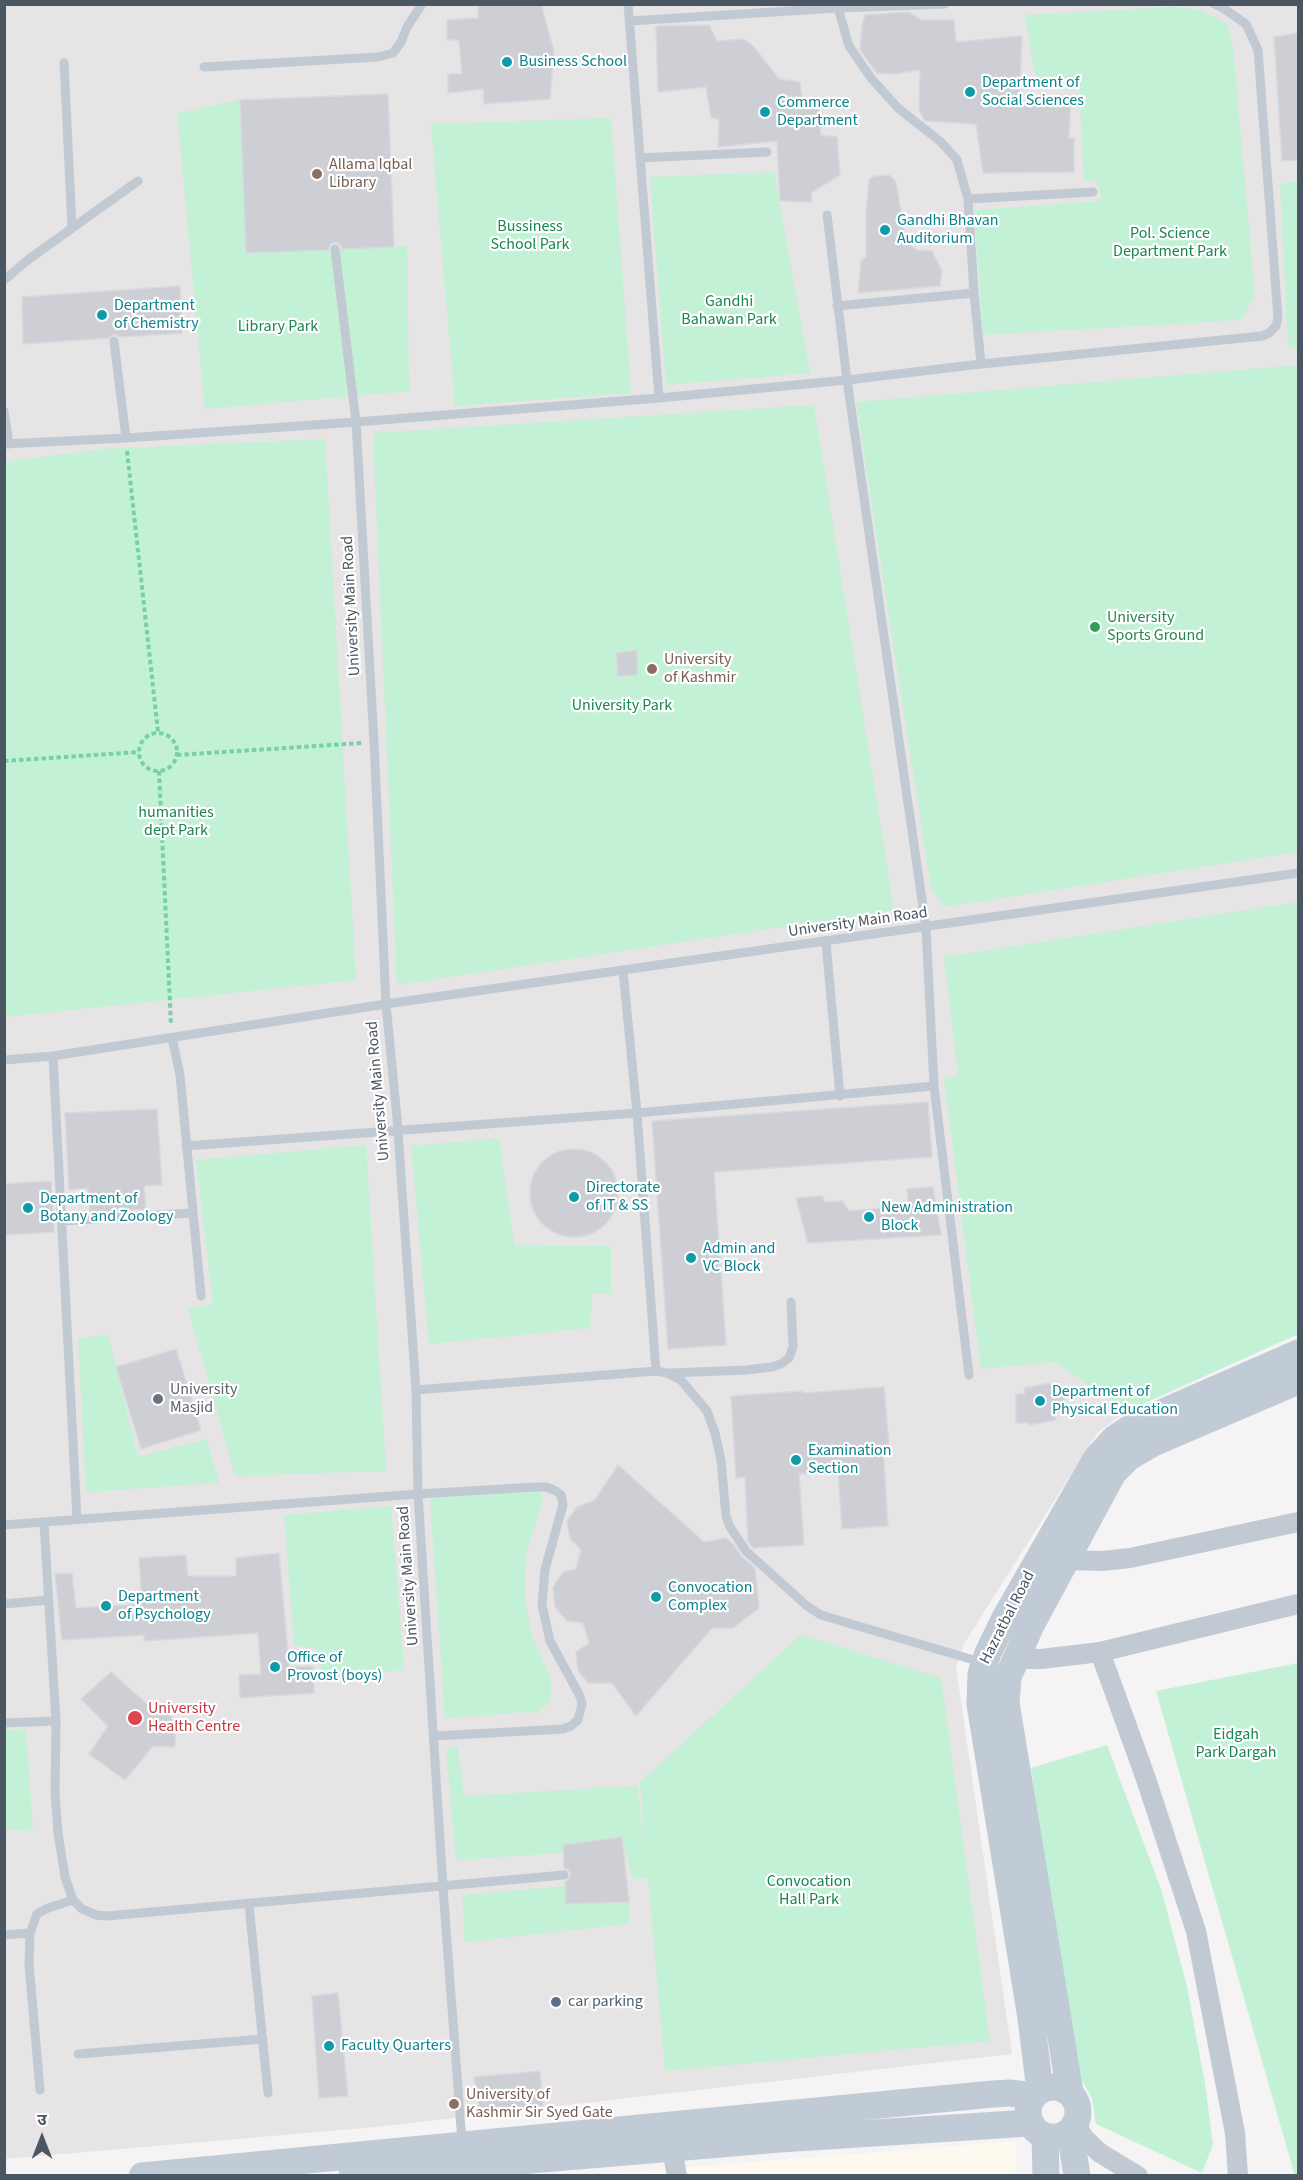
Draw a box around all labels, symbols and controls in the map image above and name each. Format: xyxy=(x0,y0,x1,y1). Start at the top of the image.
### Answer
place label: Business School xyxy=(519,52,627,72)
marker: Business School xyxy=(500,55,514,69)
place label: Department of Social Sciences xyxy=(982,73,1084,111)
marker: Department of Social Sciences xyxy=(963,85,977,99)
place label: Commerce Department xyxy=(777,93,858,131)
marker: Commerce Department xyxy=(758,105,772,119)
place label: Allama Iqbal Library xyxy=(329,155,412,193)
marker: Allama Iqbal Library xyxy=(310,167,324,181)
place label: Gandhi Bhavan Auditorium xyxy=(897,211,999,249)
park label: Bussiness School Park xyxy=(490,217,570,255)
marker: Gandhi Bhavan Auditorium xyxy=(878,223,892,237)
park label: Pol. Science Department Park xyxy=(1113,224,1227,262)
park label: Gandhi Bahawan Park xyxy=(681,292,777,330)
place label: Department of Chemistry xyxy=(114,296,199,334)
marker: Department of Chemistry xyxy=(95,308,109,322)
park label: Library Park xyxy=(238,317,318,337)
street label: University Main Road xyxy=(339,535,365,677)
place label: University Sports Ground xyxy=(1107,608,1204,646)
marker: University Sports Ground xyxy=(1088,620,1102,634)
place label: University of Kashmir xyxy=(664,650,736,688)
marker: University of Kashmir xyxy=(645,662,659,676)
park label: University Park xyxy=(572,696,672,716)
park label: humanities dept Park xyxy=(138,803,214,841)
street label: University Main Road xyxy=(787,904,929,942)
street label: University Main Road xyxy=(363,1020,395,1162)
place label: Directorate of IT & SS xyxy=(586,1178,660,1216)
place label: Department of Botany and Zoology xyxy=(40,1189,173,1227)
marker: Directorate of IT & SS xyxy=(567,1190,581,1204)
place label: New Administration Block xyxy=(881,1198,1013,1236)
marker: Department of Botany and Zoology xyxy=(21,1201,35,1215)
marker: New Administration Block xyxy=(862,1210,876,1224)
place label: Admin and VC Block xyxy=(703,1239,775,1277)
marker: Admin and VC Block xyxy=(684,1251,698,1265)
place label: University Masjid xyxy=(170,1380,237,1418)
place label: Department of Physical Education xyxy=(1052,1382,1178,1420)
marker: University Masjid xyxy=(151,1392,165,1406)
marker: Department of Physical Education xyxy=(1033,1394,1047,1408)
place label: Examination Section xyxy=(808,1441,892,1479)
marker: Examination Section xyxy=(789,1453,803,1467)
street label: University Main Road xyxy=(395,1505,423,1647)
street label: Hazratbal Road xyxy=(976,1568,1040,1668)
place label: Convocation Complex xyxy=(668,1578,752,1616)
place label: Department of Psychology xyxy=(118,1587,211,1625)
marker: Convocation Complex xyxy=(649,1590,663,1604)
marker: Department of Psychology xyxy=(99,1599,113,1613)
place label: Office of Provost (boys) xyxy=(287,1648,382,1686)
marker: Office of Provost (boys) xyxy=(268,1660,282,1674)
place label: University Health Centre xyxy=(148,1699,240,1737)
marker: University Health Centre xyxy=(126,1709,144,1727)
park label: Eidgah Park Dargah xyxy=(1196,1725,1276,1763)
park label: Convocation Hall Park xyxy=(767,1872,851,1910)
place label: car parking xyxy=(568,1992,643,2012)
marker: car parking xyxy=(549,1995,563,2009)
place label: Faculty Quarters xyxy=(341,2036,451,2056)
marker: Faculty Quarters xyxy=(322,2039,336,2053)
place label: University of Kashmir Sir Syed Gate xyxy=(466,2085,613,2123)
marker: University of Kashmir Sir Syed Gate xyxy=(447,2097,461,2111)
north arrow xyxy=(12,2108,72,2168)
text: उ xyxy=(37,2109,47,2131)

